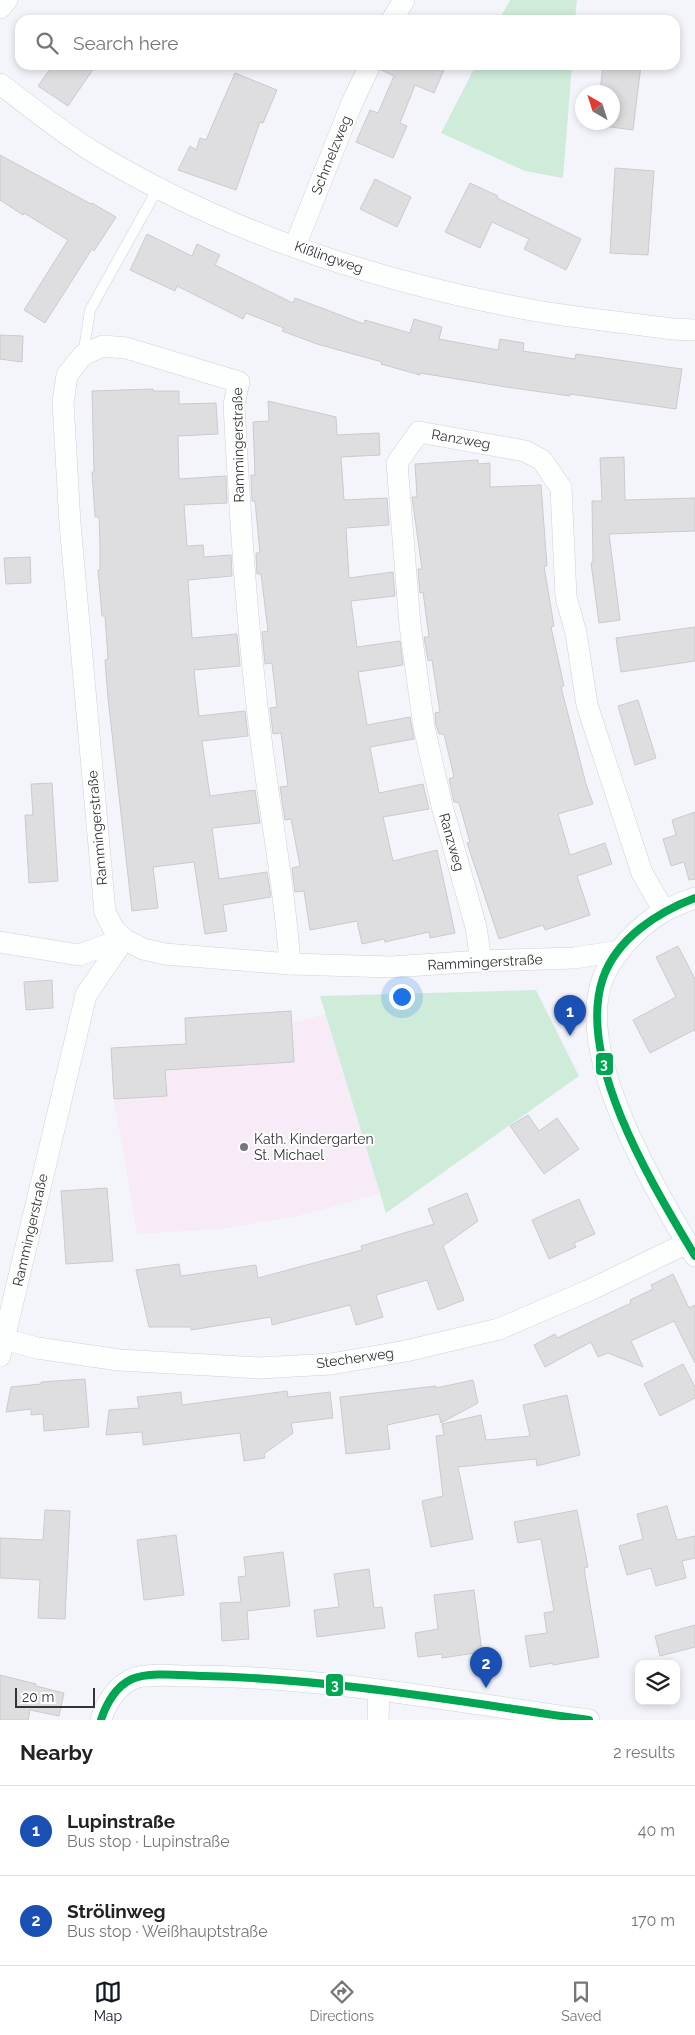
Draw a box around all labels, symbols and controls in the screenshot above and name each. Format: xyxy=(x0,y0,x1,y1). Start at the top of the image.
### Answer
search box xyxy=(15,15,680,70)
icon: search xyxy=(33,29,61,57)
text: Search here xyxy=(73,32,179,54)
north arrow xyxy=(575,85,620,130)
street label: Schmelzweg xyxy=(308,113,354,197)
street label: Kißlingweg xyxy=(293,238,365,276)
street label: Rammingerstraße xyxy=(229,387,247,503)
street label: Ranzweg xyxy=(430,426,492,452)
street label: Rammingerstraße xyxy=(84,770,110,886)
street label: Ranzweg xyxy=(436,811,468,873)
street label: Rammingerstraße xyxy=(427,951,543,973)
your location xyxy=(389,984,415,1010)
pin: 1 xyxy=(554,995,586,1036)
line badge: 3 xyxy=(595,1052,614,1076)
text: 3 xyxy=(600,1056,608,1072)
place label: Kath. Kindergarten St. Michael xyxy=(254,1131,374,1163)
marker: Kath. Kindergarten St. Michael xyxy=(238,1141,250,1153)
street label: Rammingerstraße xyxy=(9,1172,51,1288)
street label: Stecherweg xyxy=(315,1345,395,1371)
pin: 2 xyxy=(470,1647,502,1688)
map controls xyxy=(635,1660,680,1705)
button: layers xyxy=(635,1660,680,1705)
line badge: 3 xyxy=(325,1673,344,1697)
text: 3 xyxy=(331,1677,339,1693)
scale bar xyxy=(15,1685,95,1708)
text: 20 m xyxy=(22,1689,54,1705)
text: Nearby xyxy=(20,1740,93,1765)
text: 2 results xyxy=(613,1743,675,1762)
text: Lupinstraße xyxy=(67,1810,175,1832)
text: 1 xyxy=(32,1821,40,1840)
text: 40 m xyxy=(638,1821,675,1840)
text: Bus stop · Lupinstraße xyxy=(67,1832,230,1851)
text: Strölinweg xyxy=(67,1900,166,1922)
text: 2 xyxy=(31,1911,41,1930)
text: 170 m xyxy=(631,1911,675,1930)
text: Bus stop · Weißhauptstraße xyxy=(67,1922,268,1941)
tab: Map xyxy=(94,1978,122,2024)
tab: Directions xyxy=(309,1978,374,2024)
tab: Saved xyxy=(561,1978,601,2024)

